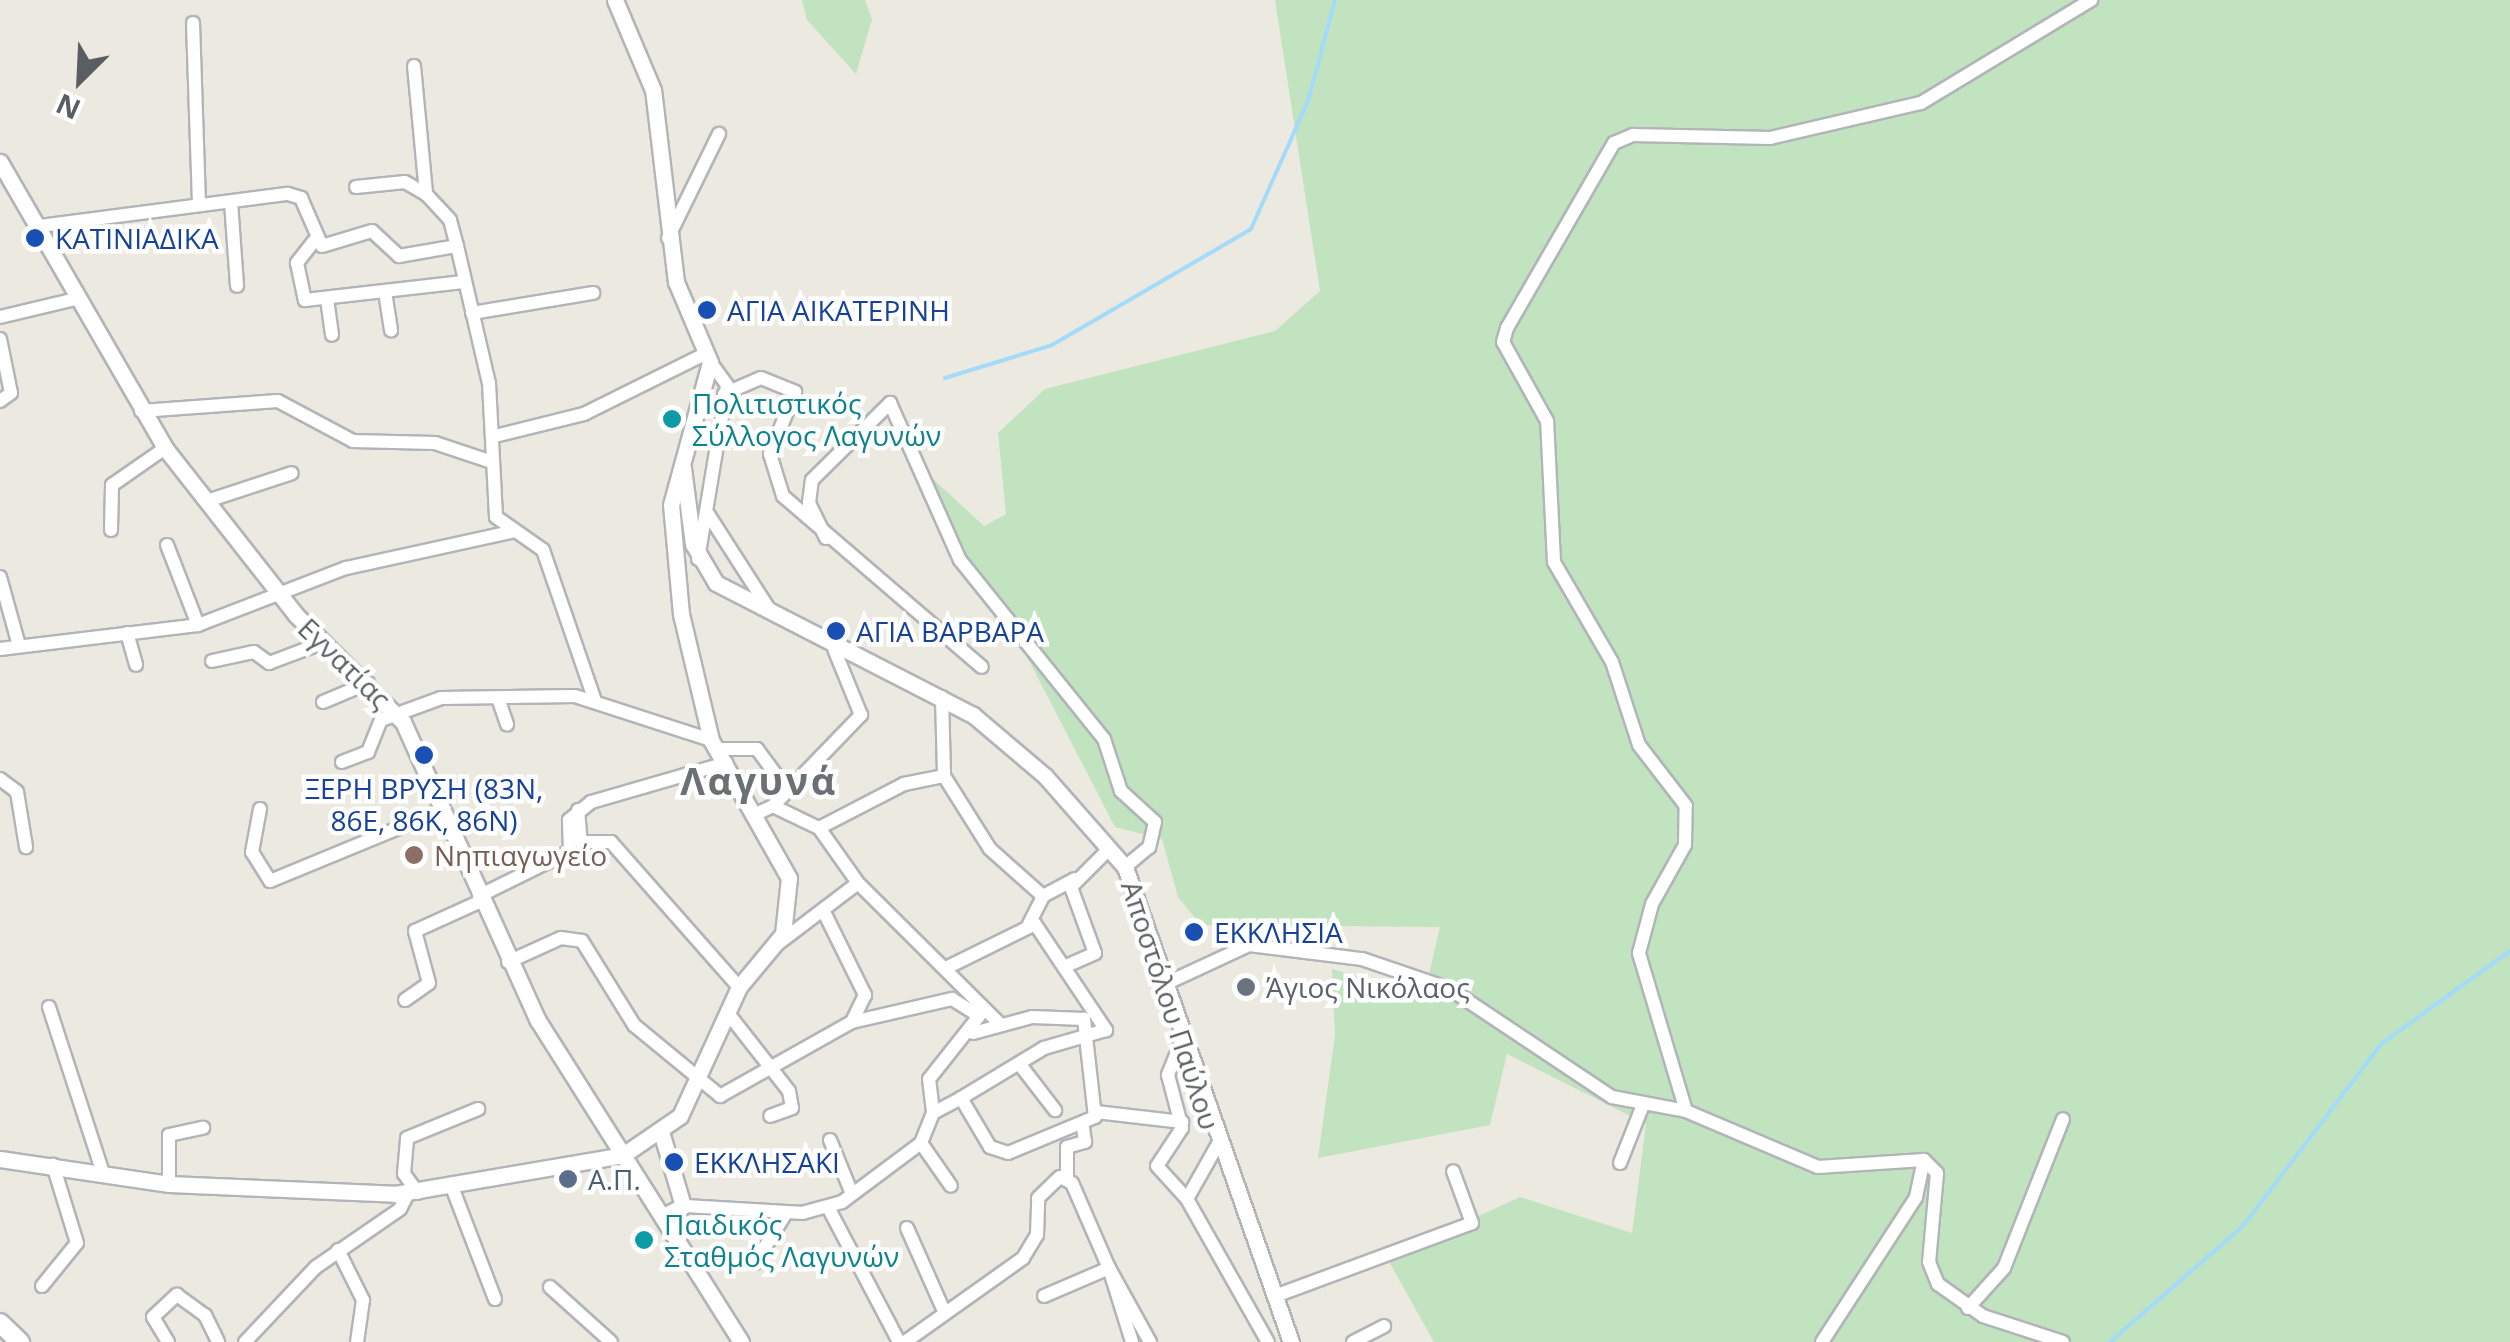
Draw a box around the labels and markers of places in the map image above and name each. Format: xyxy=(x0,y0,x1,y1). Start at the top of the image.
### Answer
place label: ΚΑΤΙΝΙΑΔΙΚΑ xyxy=(55,221,219,255)
marker: ΚΑΤΙΝΙΑΔΙΚΑ xyxy=(24,227,46,249)
place label: ΑΓΙΑ ΑΙΚΑΤΕΡΙΝΗ xyxy=(727,293,950,327)
marker: ΑΓΙΑ ΑΙΚΑΤΕΡΙΝΗ xyxy=(696,299,718,321)
place label: Πολιτιστικός Σύλλογος Λαγυνών xyxy=(692,386,941,452)
marker: Πολιτιστικός Σύλλογος Λαγυνών xyxy=(661,408,683,430)
place label: ΑΓΙΑ ΒΑΡΒΑΡΑ xyxy=(856,614,1044,648)
marker: ΑΓΙΑ ΒΑΡΒΑΡΑ xyxy=(825,620,847,642)
marker: ΞΕΡΗ ΒΡΥΣΗ (83Ν, 86Ε, 86Κ, 86Ν) xyxy=(413,744,435,766)
place label: ΞΕΡΗ ΒΡΥΣΗ (83Ν, 86Ε, 86Κ, 86Ν) xyxy=(305,771,543,837)
place label: Νηπιαγωγείο xyxy=(434,838,607,872)
marker: Νηπιαγωγείο xyxy=(403,844,425,866)
place label: ΕΚΚΛΗΣΙΑ xyxy=(1214,915,1343,949)
marker: ΕΚΚΛΗΣΙΑ xyxy=(1183,921,1205,943)
place label: Άγιος Νικόλαος xyxy=(1266,970,1470,1004)
marker: Άγιος Νικόλαος xyxy=(1235,976,1257,998)
place label: ΕΚΚΛΗΣΑΚΙ xyxy=(694,1145,840,1179)
marker: ΕΚΚΛΗΣΑΚΙ xyxy=(663,1151,685,1173)
place label: Α.Π. xyxy=(588,1162,641,1196)
marker: Α.Π. xyxy=(557,1168,579,1190)
place label: Παιδικός Σταθμός Λαγυνών xyxy=(664,1207,899,1273)
marker: Παιδικός Σταθμός Λαγυνών xyxy=(633,1229,655,1251)

